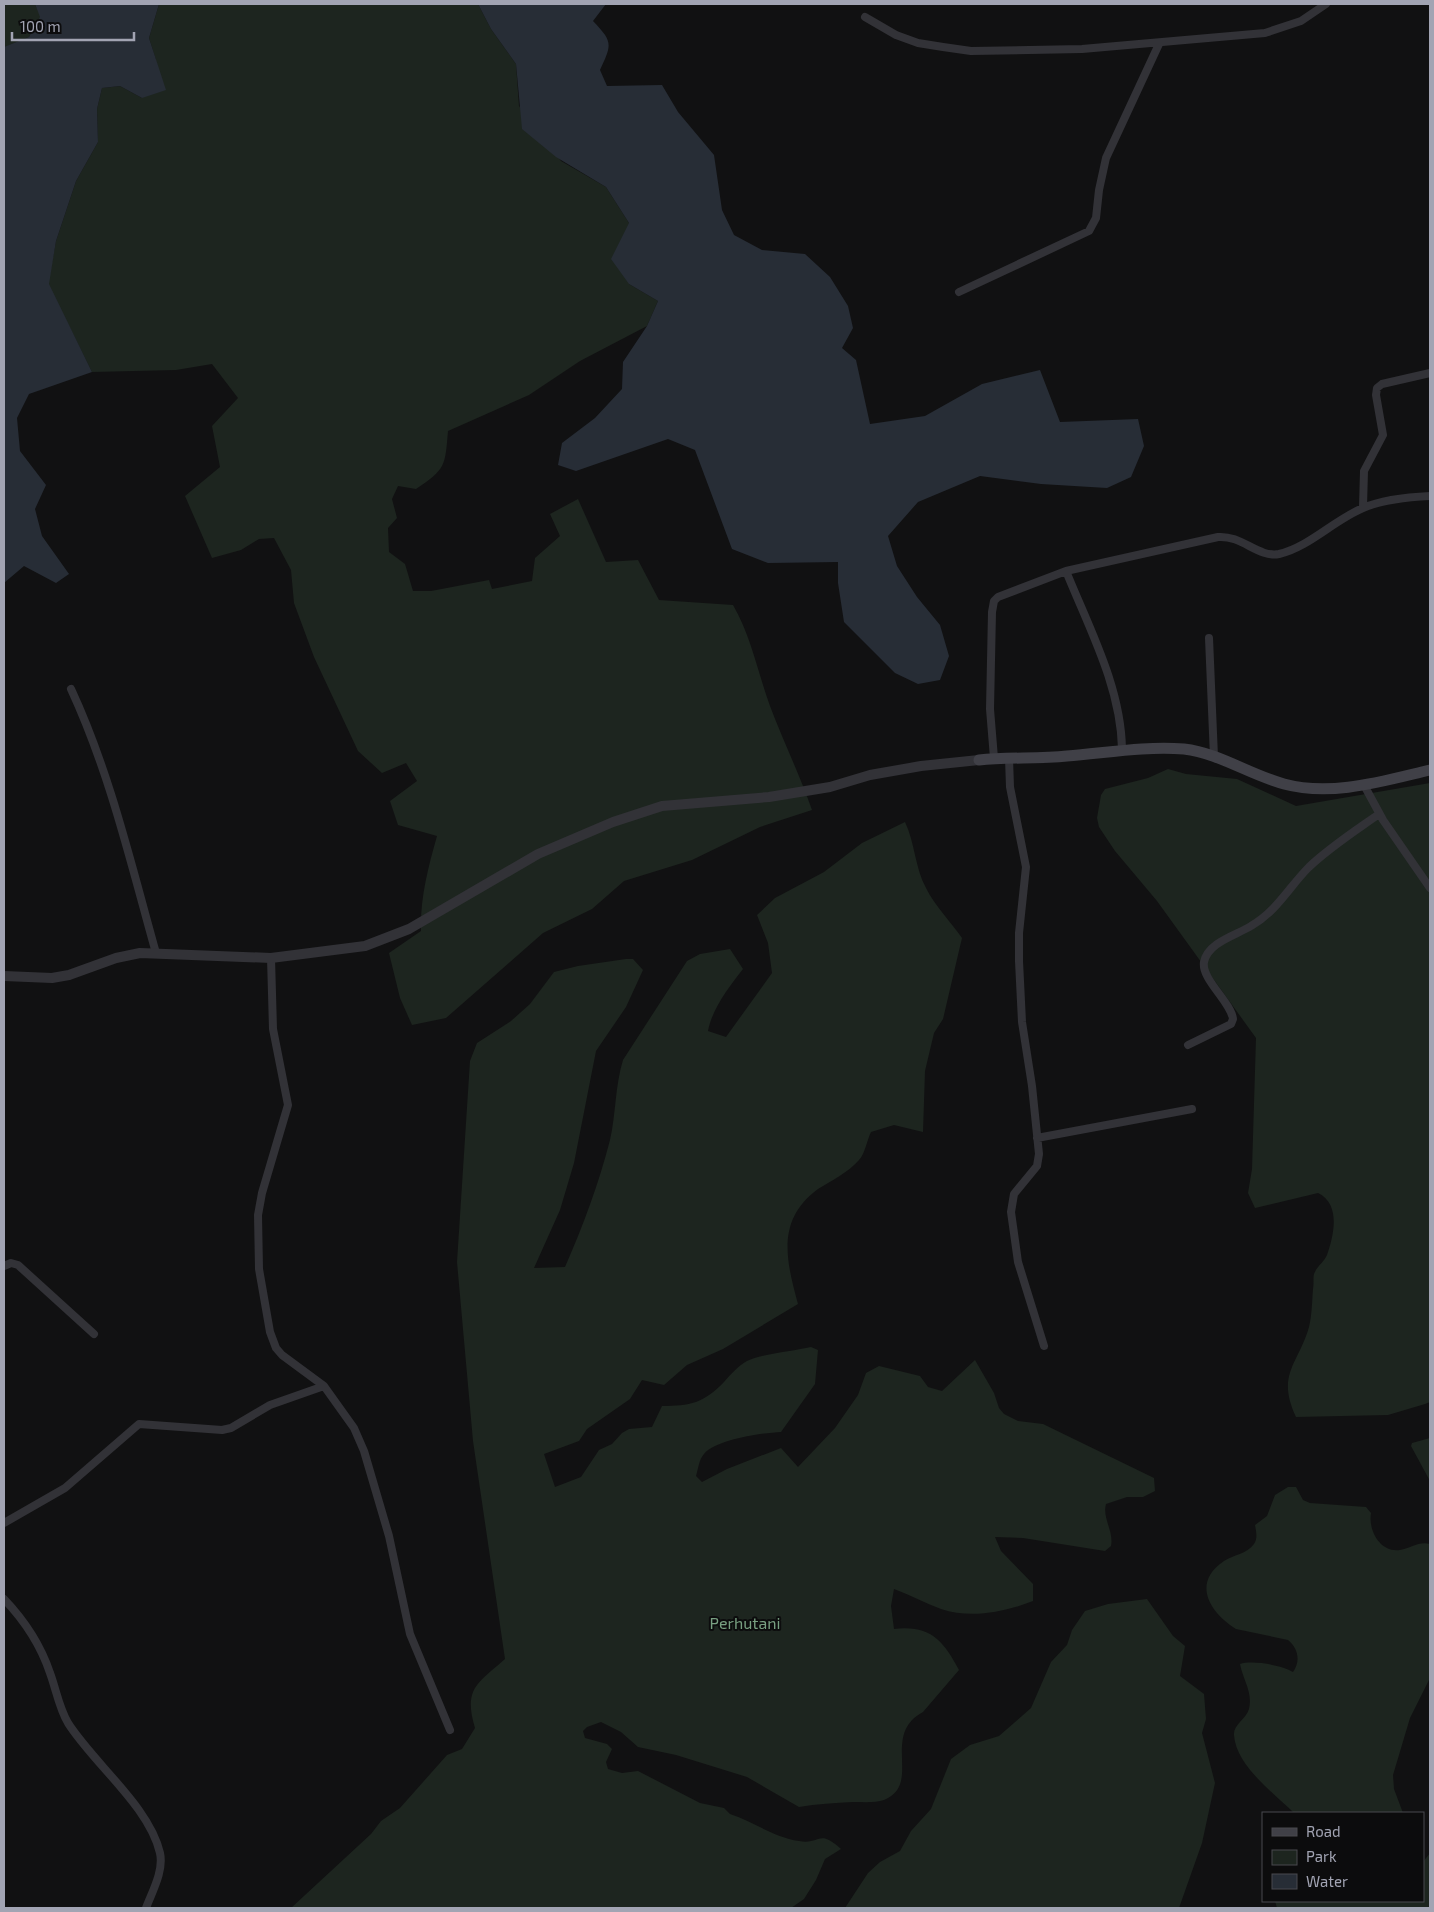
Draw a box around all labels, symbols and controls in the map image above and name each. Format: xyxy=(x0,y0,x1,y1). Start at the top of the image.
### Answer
scale bar xyxy=(12,10,135,42)
text: 100 m xyxy=(20,17,61,35)
park label: Perhutani xyxy=(710,1613,780,1632)
legend xyxy=(1262,1812,1424,1902)
text: Road xyxy=(1306,1822,1341,1840)
text: Park xyxy=(1306,1847,1337,1865)
text: Water xyxy=(1306,1872,1348,1890)

